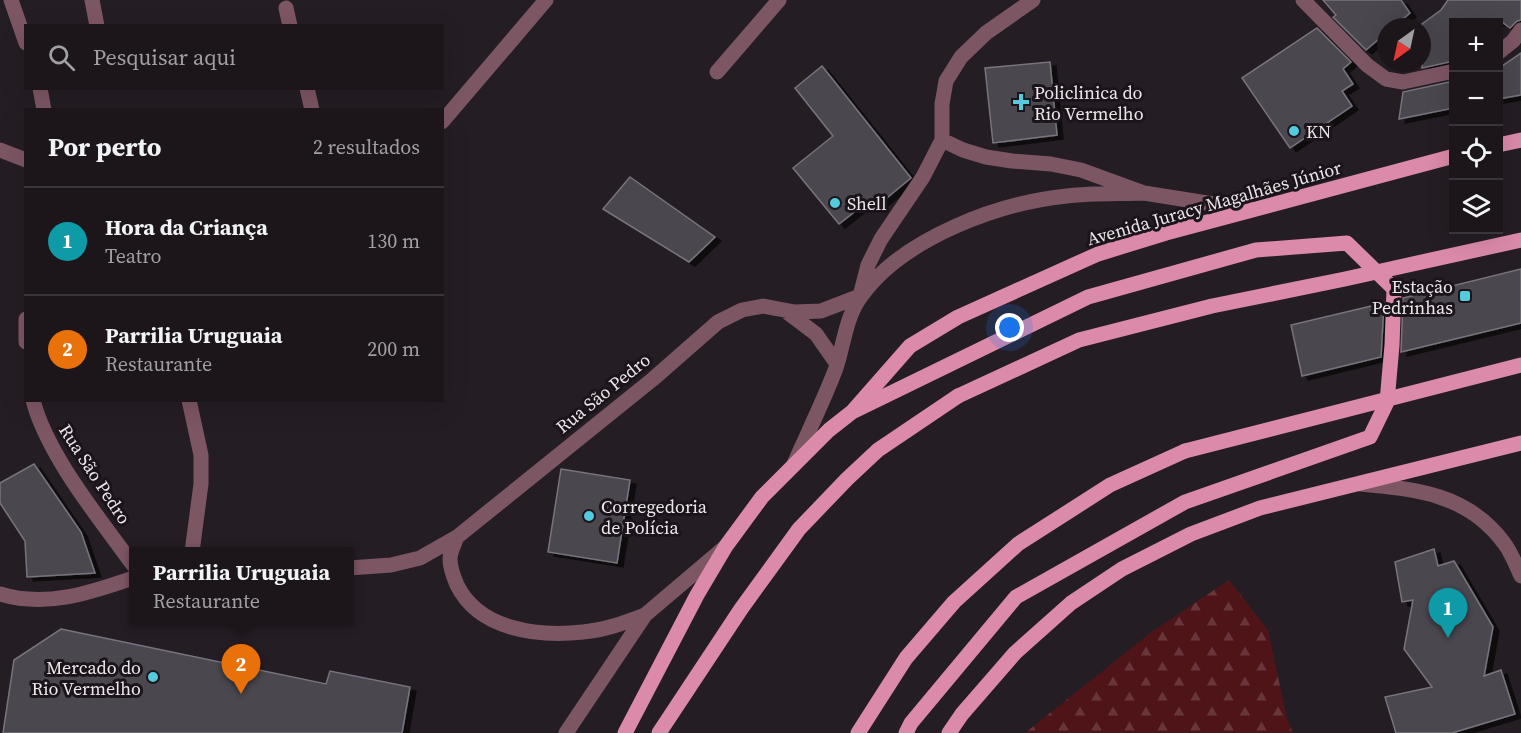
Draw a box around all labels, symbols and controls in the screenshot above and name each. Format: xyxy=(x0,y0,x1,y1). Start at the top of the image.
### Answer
north arrow xyxy=(1377,18,1431,72)
map controls xyxy=(1449,18,1503,234)
button: + xyxy=(1449,18,1503,72)
search box xyxy=(24,24,444,90)
icon: search xyxy=(45,41,78,74)
text: Pesquisar aqui xyxy=(93,42,236,72)
button: − xyxy=(1449,72,1503,126)
place label: Policlinica do Rio Vermelho xyxy=(1034,80,1144,126)
marker: Policlinica do Rio Vermelho xyxy=(1012,93,1030,111)
place label: KN xyxy=(1306,119,1331,144)
marker: KN xyxy=(1287,124,1301,138)
button: locate xyxy=(1449,126,1503,180)
text: Por perto xyxy=(48,129,162,165)
text: 2 resultados xyxy=(313,133,420,161)
street label: Avenida Juracy Magalhães Júnior xyxy=(1084,155,1345,251)
button: layers xyxy=(1449,180,1503,234)
place label: Shell xyxy=(847,191,887,216)
marker: Shell xyxy=(828,196,842,210)
text: Hora da Criança xyxy=(105,212,268,242)
text: 1 xyxy=(62,227,73,255)
text: 130 m xyxy=(367,227,420,255)
text: Teatro xyxy=(105,242,162,270)
place label: Estação Pedrinhas xyxy=(1372,274,1453,320)
marker: Estação Pedrinhas xyxy=(1458,289,1472,303)
your location xyxy=(995,313,1024,342)
text: Parrilia Uruguaia xyxy=(105,320,282,350)
text: 2 xyxy=(62,335,73,363)
text: 200 m xyxy=(367,335,420,363)
street label: Rua São Pedro xyxy=(551,347,656,439)
text: Restaurante xyxy=(105,350,212,378)
street label: Rua São Pedro xyxy=(53,419,137,529)
place label: Corregedoria de Polícia xyxy=(601,494,708,540)
marker: Corregedoria de Polícia xyxy=(582,509,596,523)
popup xyxy=(129,547,354,625)
text: Parrilia Uruguaia xyxy=(153,557,330,587)
text: Restaurante xyxy=(153,587,260,615)
pin: 1 xyxy=(1428,588,1468,638)
pin: 2 xyxy=(222,644,260,694)
place label: Mercado do Rio Vermelho xyxy=(31,655,141,701)
marker: Mercado do Rio Vermelho xyxy=(146,670,160,684)

